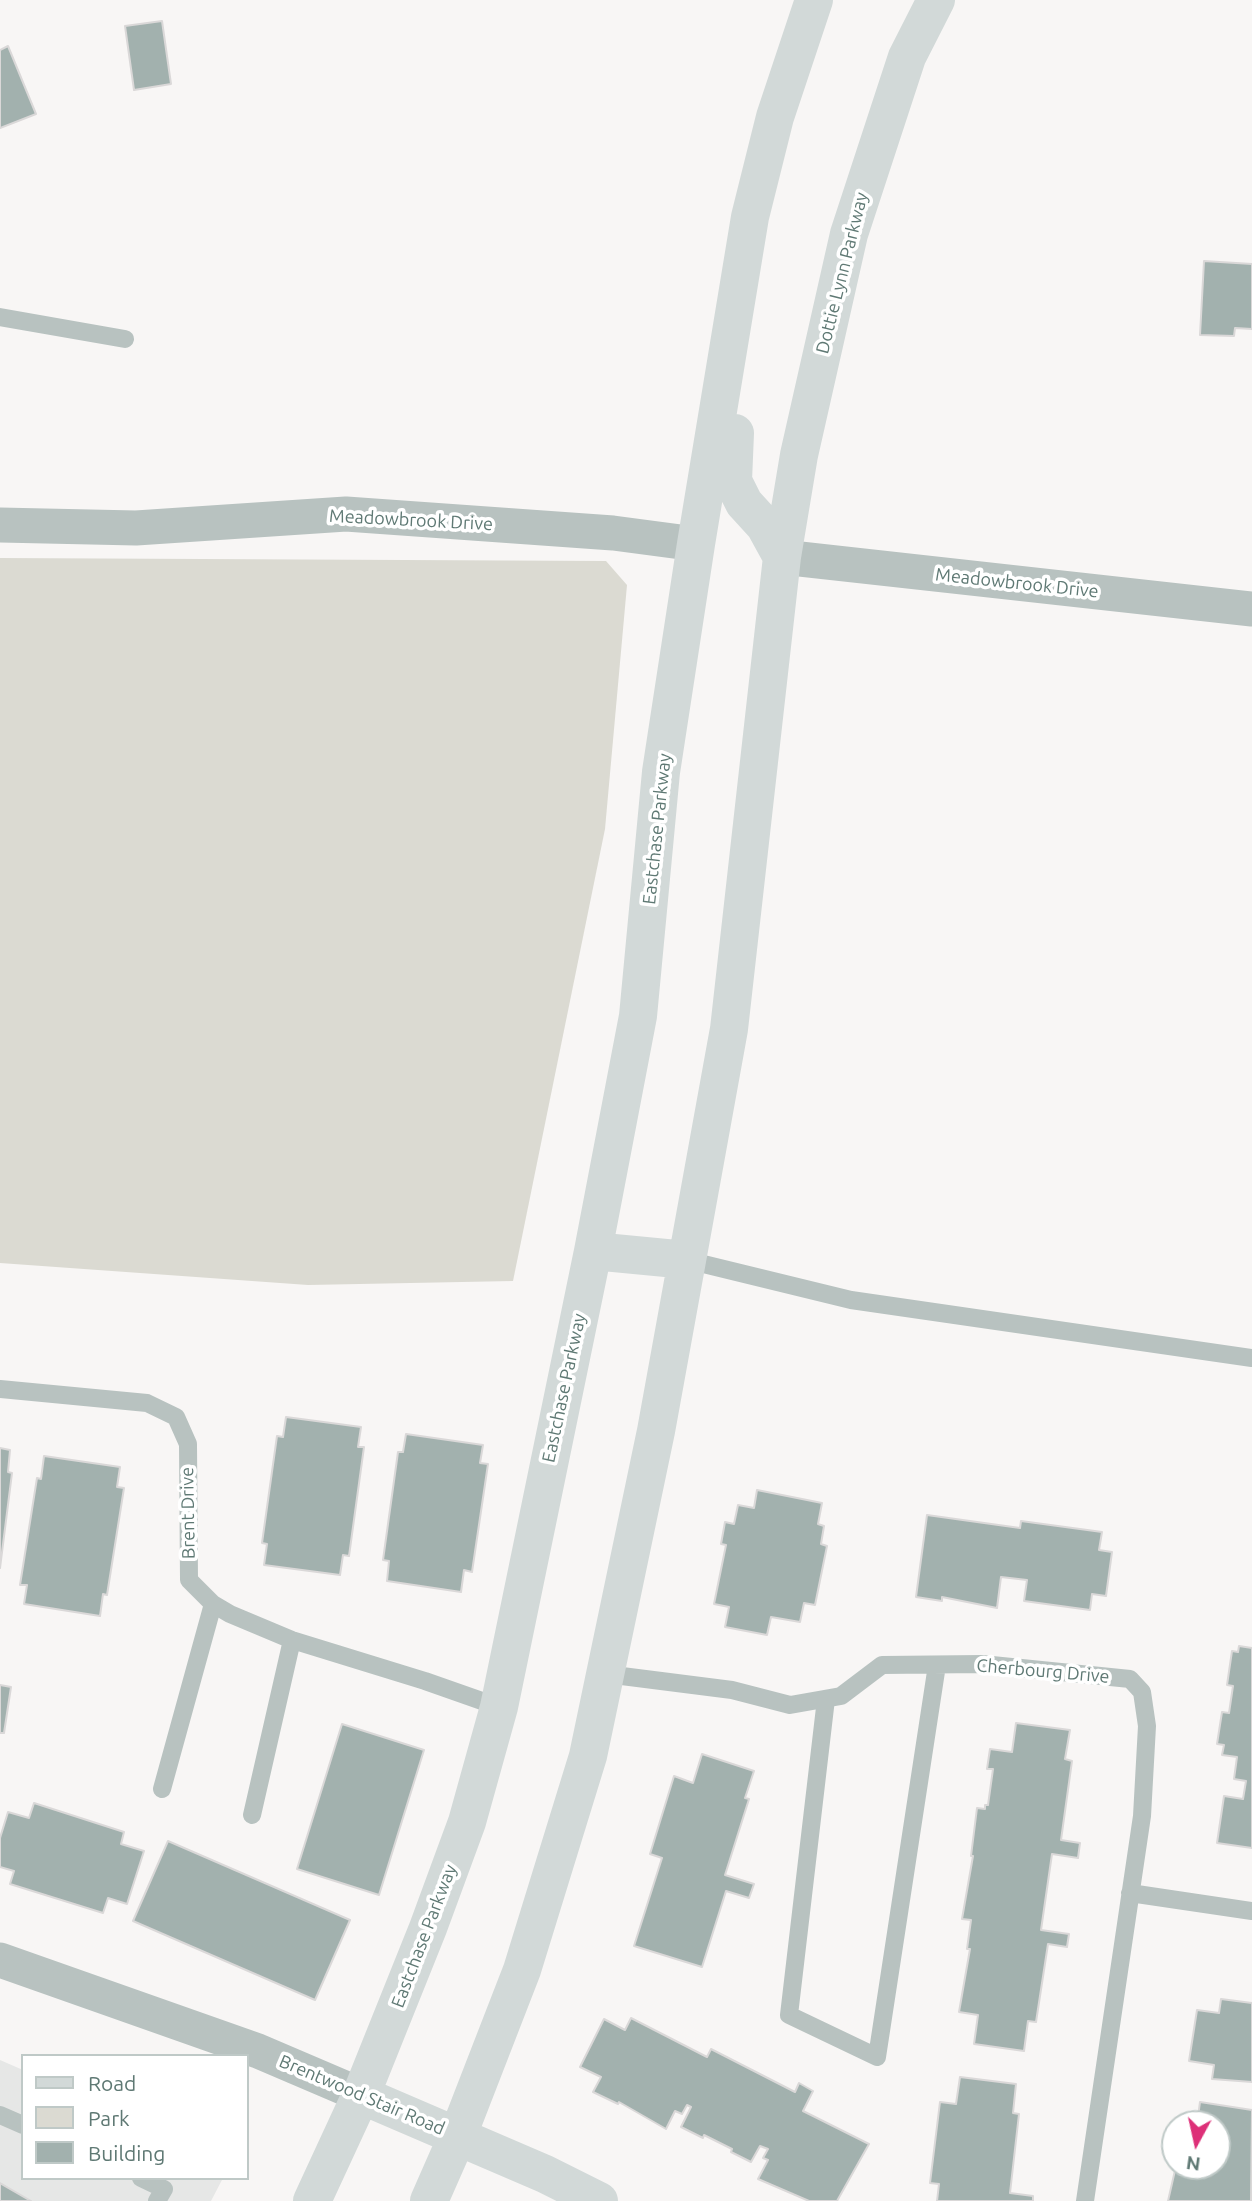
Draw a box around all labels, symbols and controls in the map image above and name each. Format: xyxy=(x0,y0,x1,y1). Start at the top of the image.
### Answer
street label: Dottie Lynn Parkway xyxy=(811,190,873,356)
street label: Meadowbrook Drive xyxy=(329,505,493,535)
street label: Meadowbrook Drive xyxy=(934,564,1100,602)
street label: Eastchase Parkway xyxy=(638,752,676,906)
street label: Eastchase Parkway xyxy=(538,1312,590,1464)
street label: Brent Drive xyxy=(176,1467,200,1559)
street label: Cherbourg Drive xyxy=(976,1654,1110,1688)
street label: Eastchase Parkway xyxy=(387,1861,461,2011)
street label: Brentwood Stair Road xyxy=(276,2050,448,2140)
legend xyxy=(21,2054,248,2180)
text: Road xyxy=(88,2071,136,2095)
text: Park xyxy=(88,2106,130,2130)
north arrow xyxy=(1161,2110,1231,2180)
text: Building xyxy=(88,2141,165,2165)
text: N xyxy=(1185,2152,1202,2176)

